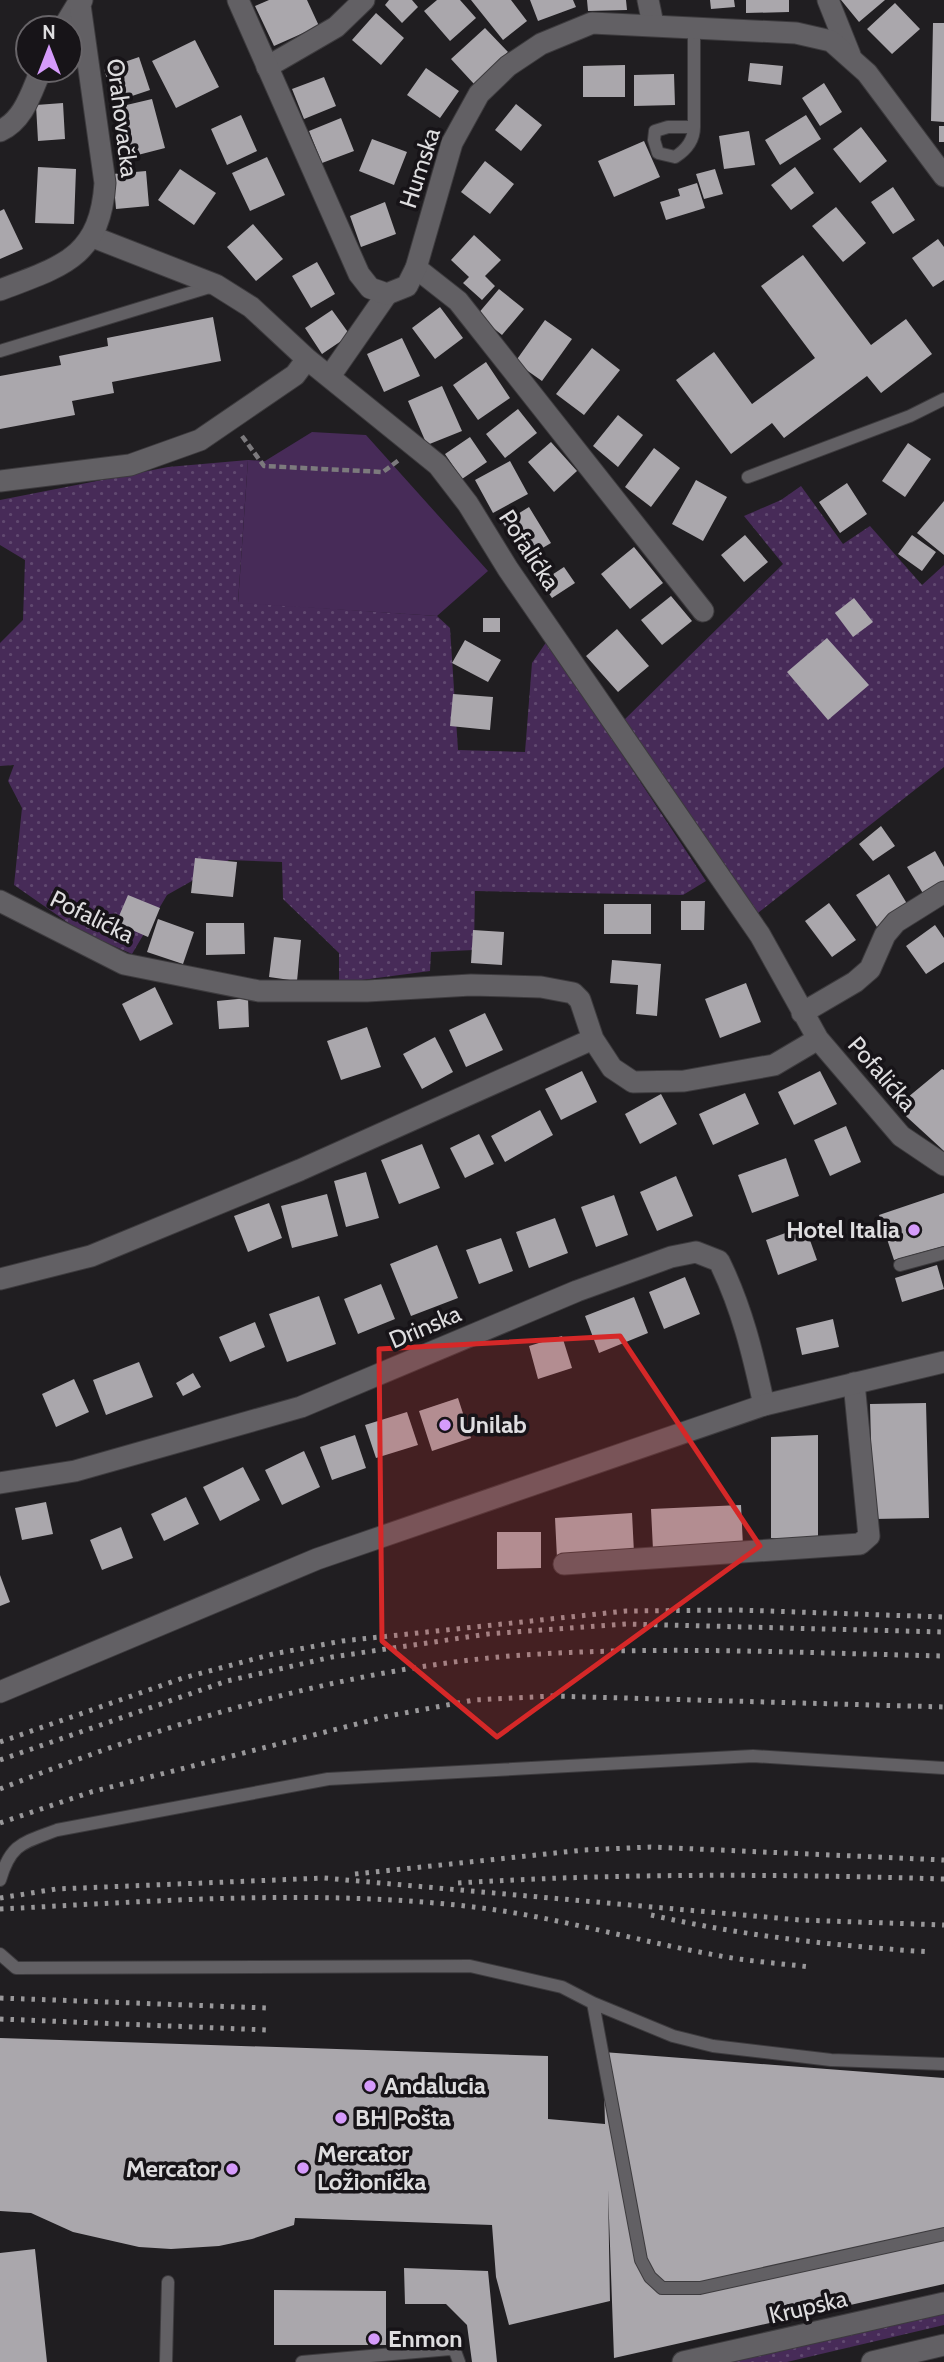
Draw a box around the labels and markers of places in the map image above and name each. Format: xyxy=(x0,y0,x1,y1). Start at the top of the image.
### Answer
place label: Hotel Italia xyxy=(786,1215,900,1244)
marker: Hotel Italia xyxy=(906,1222,922,1238)
place label: Unilab xyxy=(459,1410,527,1439)
marker: Unilab xyxy=(437,1417,453,1433)
place label: Andalucia xyxy=(384,2071,486,2100)
marker: Andalucia xyxy=(362,2078,378,2094)
place label: BH Pošta xyxy=(355,2103,451,2132)
marker: BH Pošta xyxy=(333,2110,349,2126)
place label: Mercator Ložionička xyxy=(317,2139,427,2196)
place label: Mercator xyxy=(126,2154,218,2183)
marker: Mercator Ložionička xyxy=(295,2160,311,2176)
marker: Mercator xyxy=(224,2161,240,2177)
place label: Enmon xyxy=(388,2324,463,2353)
marker: Enmon xyxy=(366,2331,382,2347)

